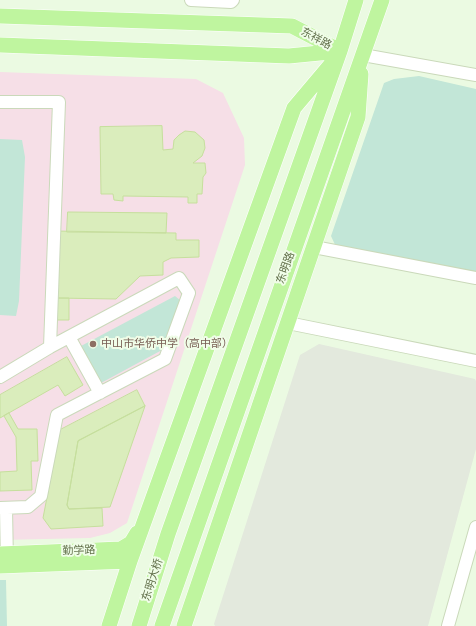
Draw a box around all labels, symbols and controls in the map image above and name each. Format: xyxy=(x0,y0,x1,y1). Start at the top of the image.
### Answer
street label: 东祥路 xyxy=(298,25,334,53)
street label: 东明路 xyxy=(274,250,298,286)
place label: 中山市华侨中学（高中部） xyxy=(101,337,233,351)
marker: 中山市华侨中学（高中部） xyxy=(88,339,98,349)
street label: 勤学路 xyxy=(62,544,96,558)
street label: 东明大桥 xyxy=(140,557,166,603)

